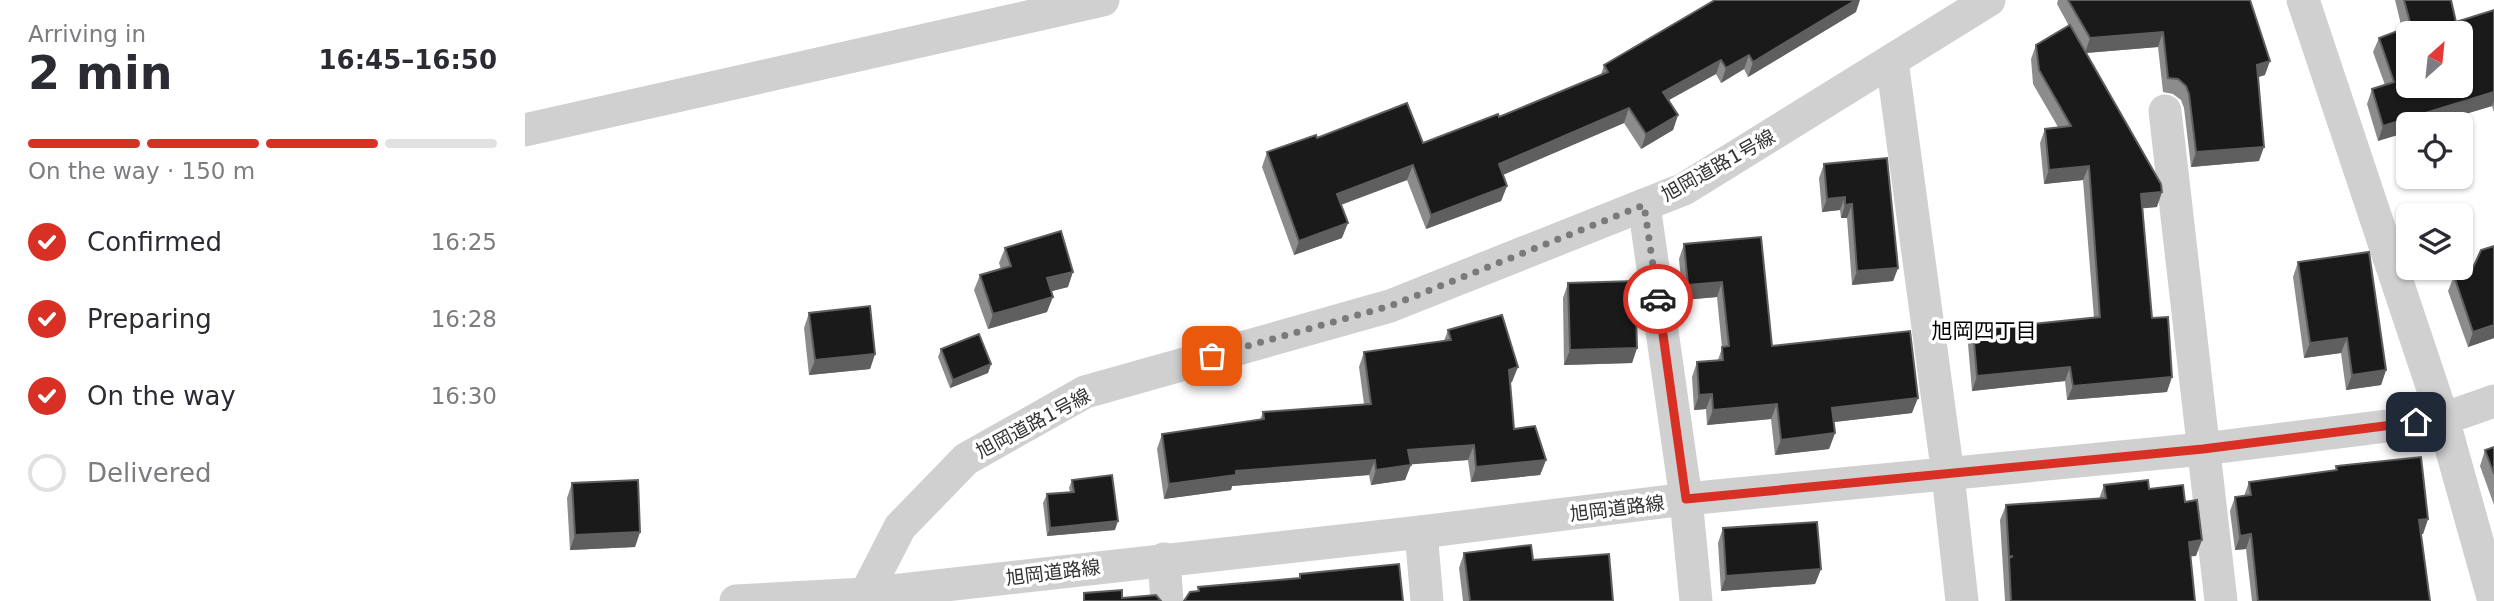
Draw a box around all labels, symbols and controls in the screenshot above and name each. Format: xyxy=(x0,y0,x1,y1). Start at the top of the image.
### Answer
text: Arriving in xyxy=(28,21,146,47)
north arrow xyxy=(2396,21,2473,98)
map controls xyxy=(2396,21,2473,280)
text: 16:45–16:50 xyxy=(318,45,497,75)
text: 2 min xyxy=(28,46,172,100)
button: locate xyxy=(2396,112,2473,189)
street label: 旭岡道路1号線 xyxy=(1658,125,1778,205)
text: On the way · 150 m xyxy=(28,158,255,184)
button: layers xyxy=(2396,203,2473,280)
icon: check xyxy=(28,223,66,261)
text: Confirmed xyxy=(87,227,222,257)
text: 16:25 xyxy=(431,229,497,255)
courier xyxy=(1623,264,1693,334)
icon: car xyxy=(1639,280,1677,318)
icon: check xyxy=(28,300,66,338)
text: Preparing xyxy=(87,304,212,334)
text: 16:28 xyxy=(431,306,497,332)
district label: 旭岡四丁目 xyxy=(1932,319,2037,343)
pin xyxy=(1182,326,1242,386)
icon: bag xyxy=(1193,337,1231,375)
icon: check xyxy=(28,377,66,415)
text: On the way xyxy=(87,381,236,411)
text: 16:30 xyxy=(431,383,497,409)
street label: 旭岡道路1号線 xyxy=(972,384,1094,462)
pin xyxy=(2386,392,2446,452)
icon: home xyxy=(2397,403,2435,441)
text: Delivered xyxy=(87,458,211,488)
street label: 旭岡道路線 xyxy=(1569,491,1665,525)
street label: 旭岡道路線 xyxy=(1005,555,1101,589)

